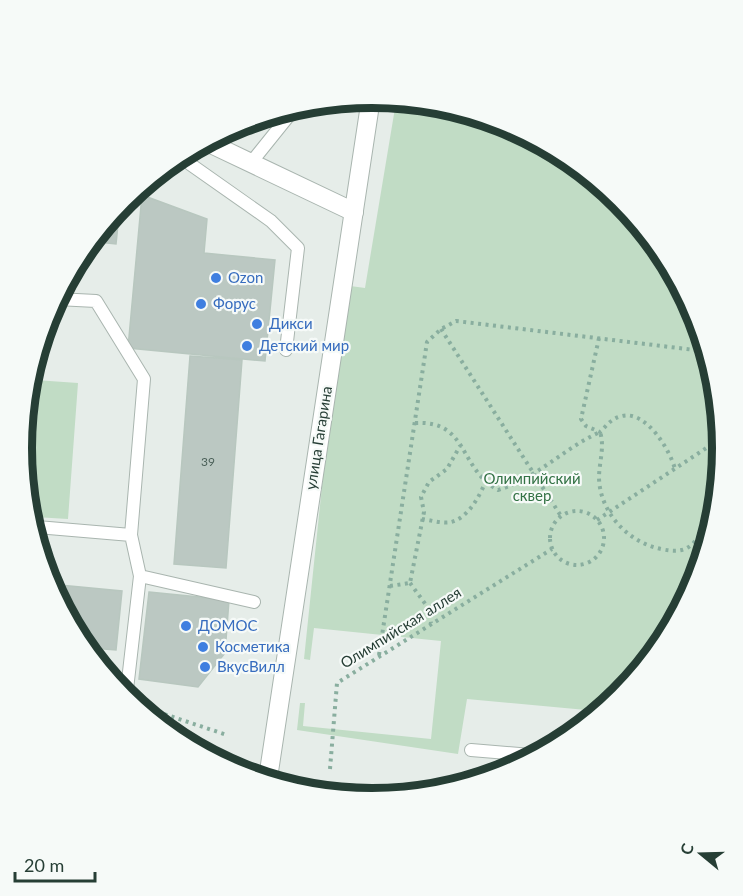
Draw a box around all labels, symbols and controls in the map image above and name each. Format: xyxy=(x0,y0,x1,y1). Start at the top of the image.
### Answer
place label: Ozon xyxy=(228,268,263,286)
marker: Ozon xyxy=(209,271,223,285)
place label: Форус xyxy=(213,294,256,312)
marker: Форус xyxy=(194,297,208,311)
place label: Дикси xyxy=(269,314,313,332)
marker: Дикси xyxy=(250,317,264,331)
place label: Детский мир xyxy=(259,336,349,354)
marker: Детский мир xyxy=(240,339,254,353)
street label: улица Гагарина xyxy=(301,385,335,491)
house number: 39 xyxy=(201,454,215,469)
park label: Олимпийский сквер xyxy=(483,469,581,504)
street label: Олимпийская аллея xyxy=(337,583,464,672)
place label: ДОМОС xyxy=(198,616,257,634)
marker: ДОМОС xyxy=(179,619,193,633)
place label: Косметика xyxy=(215,637,290,655)
marker: Косметика xyxy=(196,640,210,654)
place label: ВкусВилл xyxy=(217,657,285,675)
marker: ВкусВилл xyxy=(198,660,212,674)
north arrow xyxy=(671,824,731,884)
text: С xyxy=(676,840,697,857)
scale bar xyxy=(15,845,94,883)
text: 20 m xyxy=(24,854,64,876)

